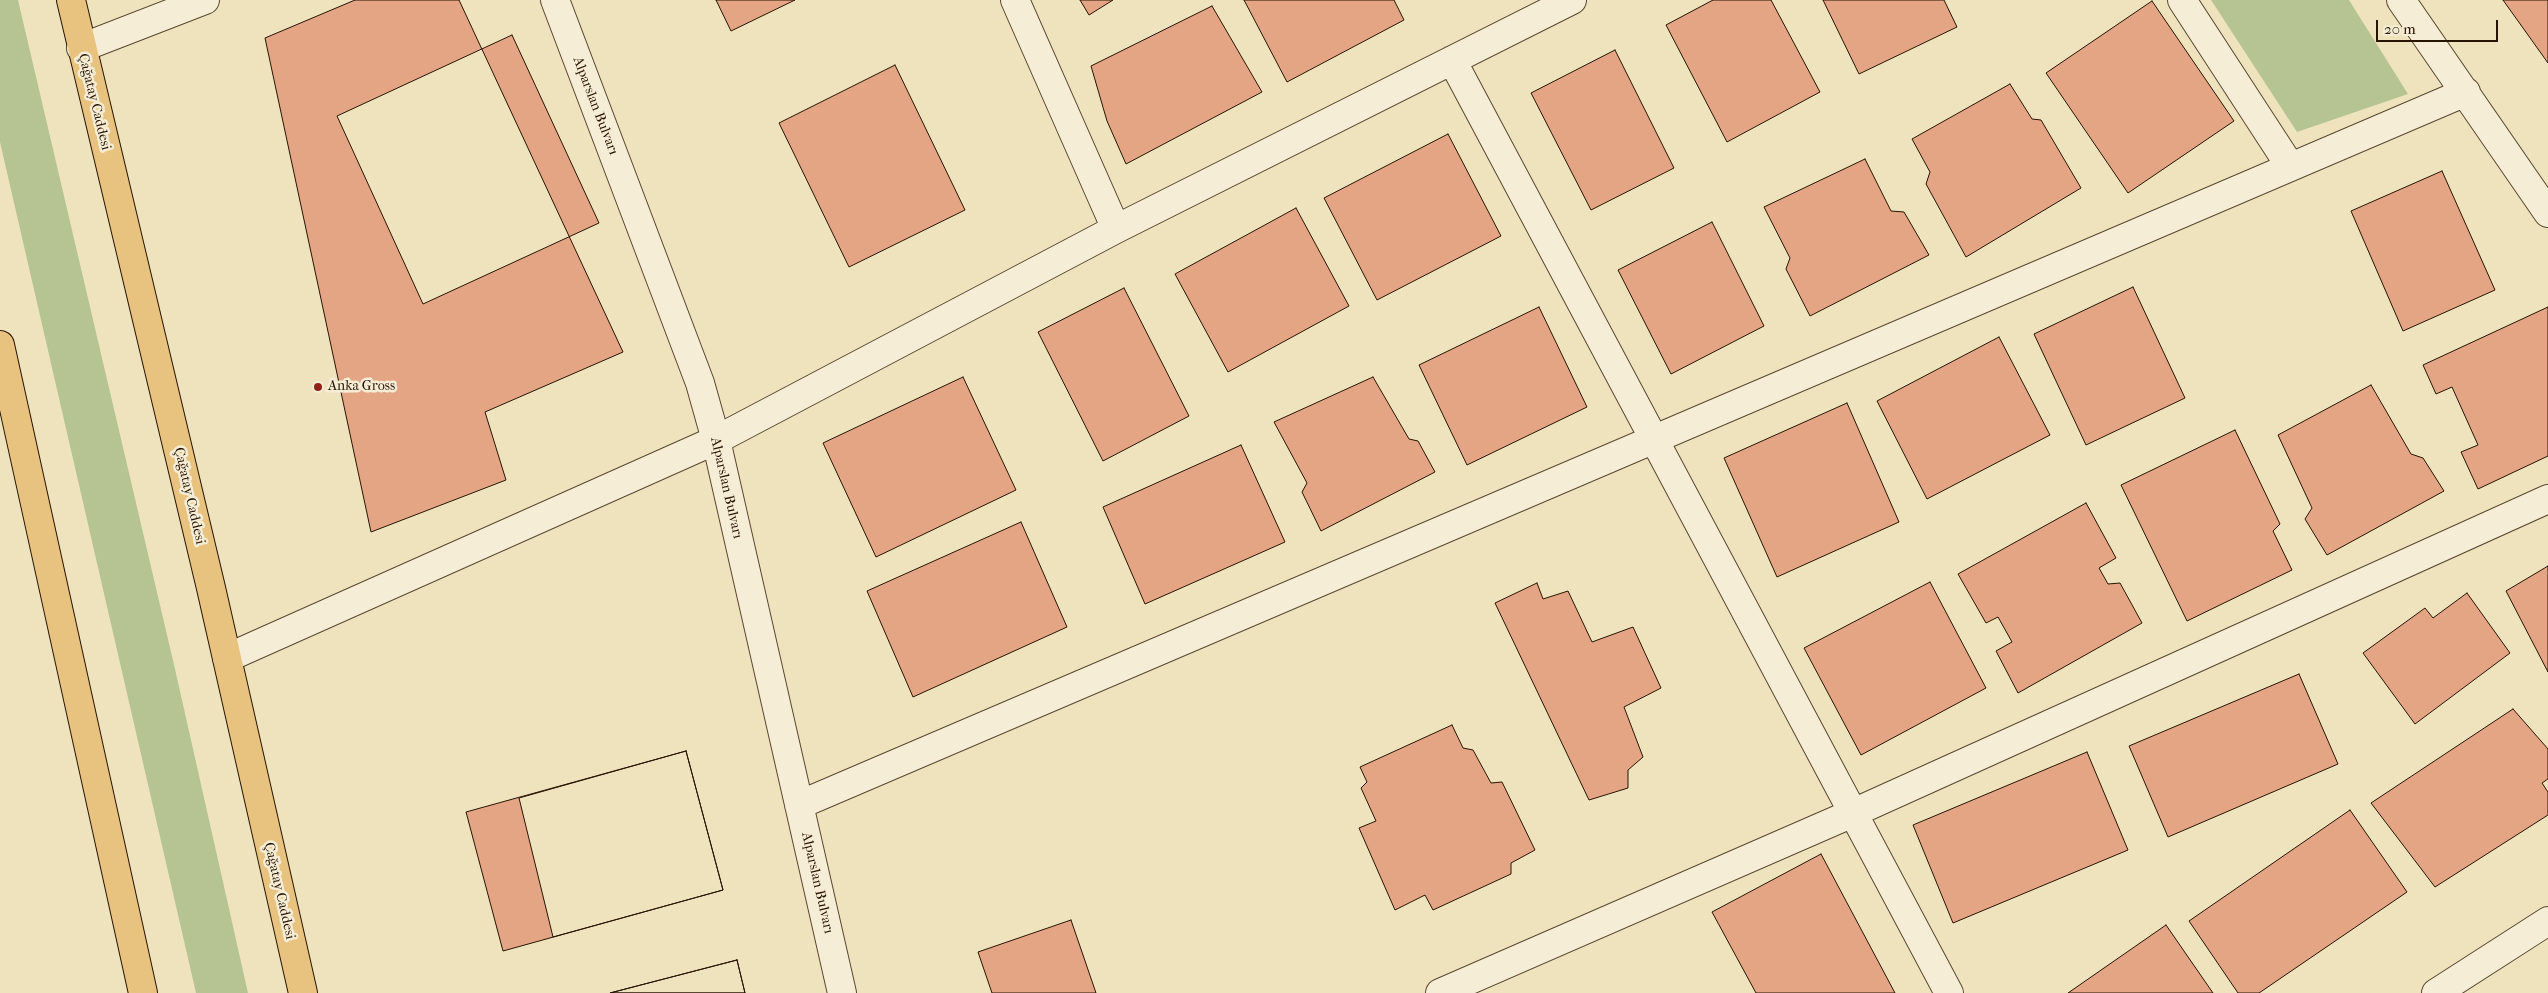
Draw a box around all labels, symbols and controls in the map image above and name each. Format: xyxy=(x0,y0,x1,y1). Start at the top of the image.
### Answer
scale bar xyxy=(2378,10,2500,42)
text: 20 m xyxy=(2384,20,2416,38)
street label: Çağatay Caddesi xyxy=(74,52,114,152)
street label: Alparslan Bulvarı xyxy=(569,55,621,157)
place label: Anka Gross xyxy=(328,379,395,395)
marker: Anka Gross xyxy=(312,381,324,393)
street label: Alparslan Bulvarı xyxy=(706,436,746,540)
street label: Çağatay Caddesi xyxy=(170,446,208,546)
street label: Alparslan Bulvarı xyxy=(797,831,837,935)
street label: Çağatay Caddesi xyxy=(260,841,298,941)

